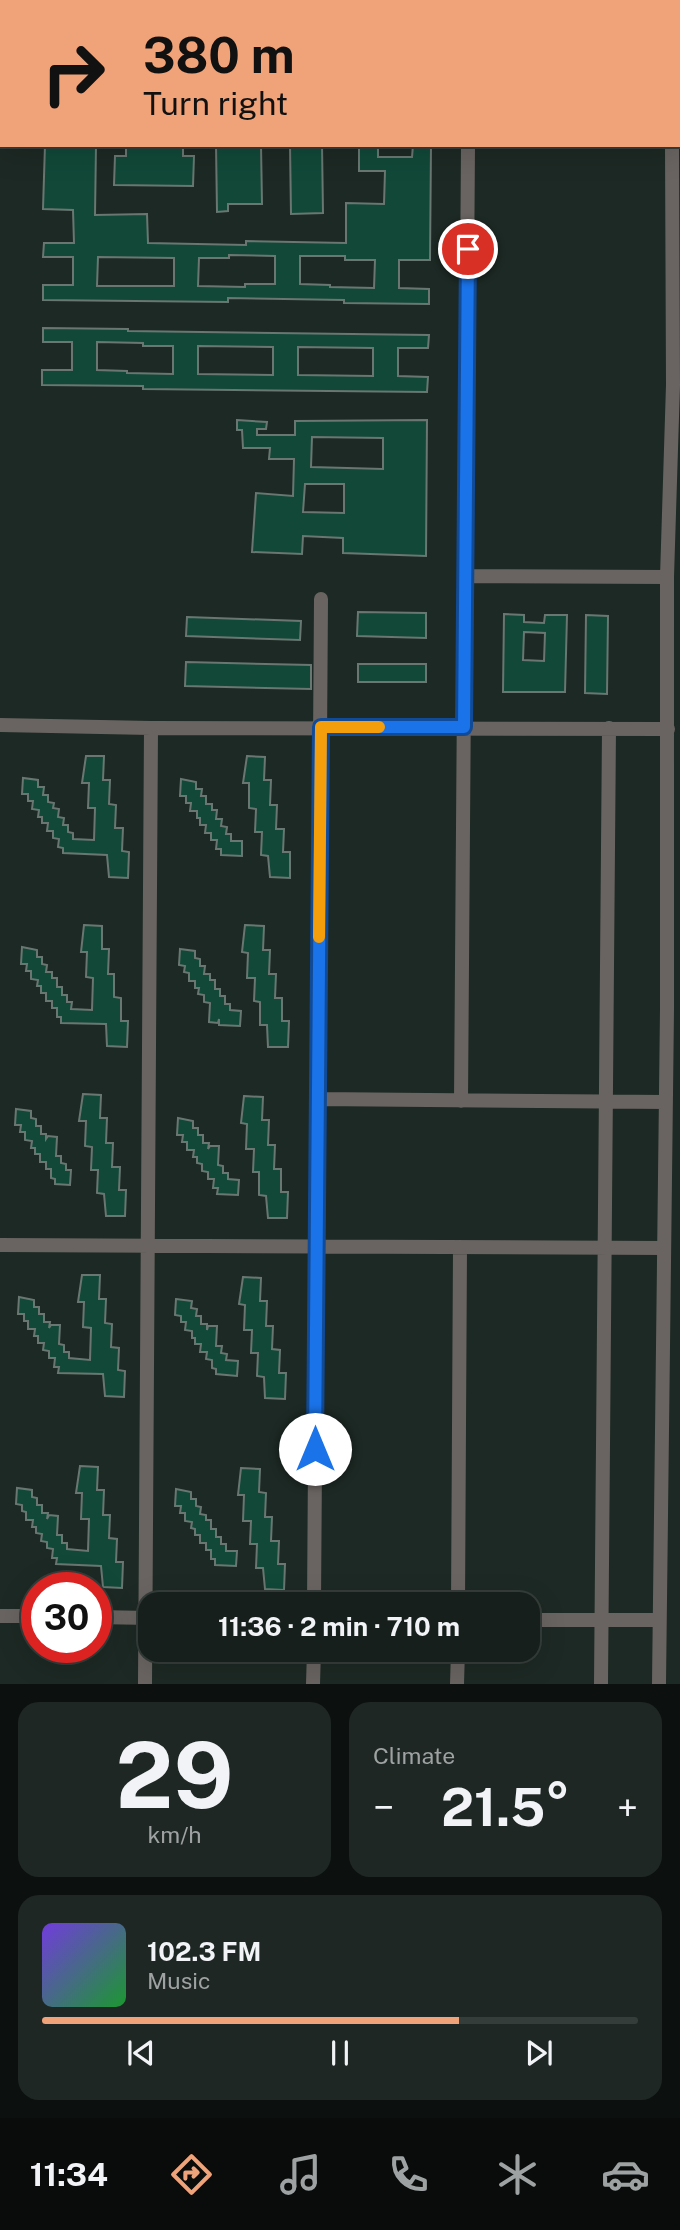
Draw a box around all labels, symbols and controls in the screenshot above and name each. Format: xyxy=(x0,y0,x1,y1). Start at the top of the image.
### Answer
text: 380 m xyxy=(143,26,295,84)
icon: right xyxy=(28,28,119,119)
text: Turn right xyxy=(143,85,288,122)
pin xyxy=(438,219,498,279)
icon: arrive xyxy=(449,230,487,268)
position arrow xyxy=(278,1412,352,1486)
speed limit sign: 30 xyxy=(21,1572,112,1663)
text: 11:36 · 2 min · 710 m xyxy=(218,1611,460,1642)
text: 29 xyxy=(116,1722,233,1828)
text: Climate xyxy=(373,1742,455,1769)
text: 21.5° xyxy=(441,1777,570,1838)
text: − xyxy=(373,1785,394,1830)
text: + xyxy=(617,1785,638,1830)
text: km/h xyxy=(147,1821,202,1848)
text: 102.3 FM xyxy=(147,1936,261,1967)
text: Music xyxy=(147,1967,211,1994)
icon: previous xyxy=(122,2034,160,2072)
icon: pause xyxy=(321,2034,359,2072)
icon: next xyxy=(520,2034,558,2072)
icon: directions xyxy=(167,2150,216,2199)
icon: music xyxy=(276,2150,325,2199)
icon: phone xyxy=(384,2150,433,2199)
icon: climate xyxy=(493,2150,542,2199)
icon: car xyxy=(601,2150,650,2199)
text: 11:34 xyxy=(30,2156,108,2193)

